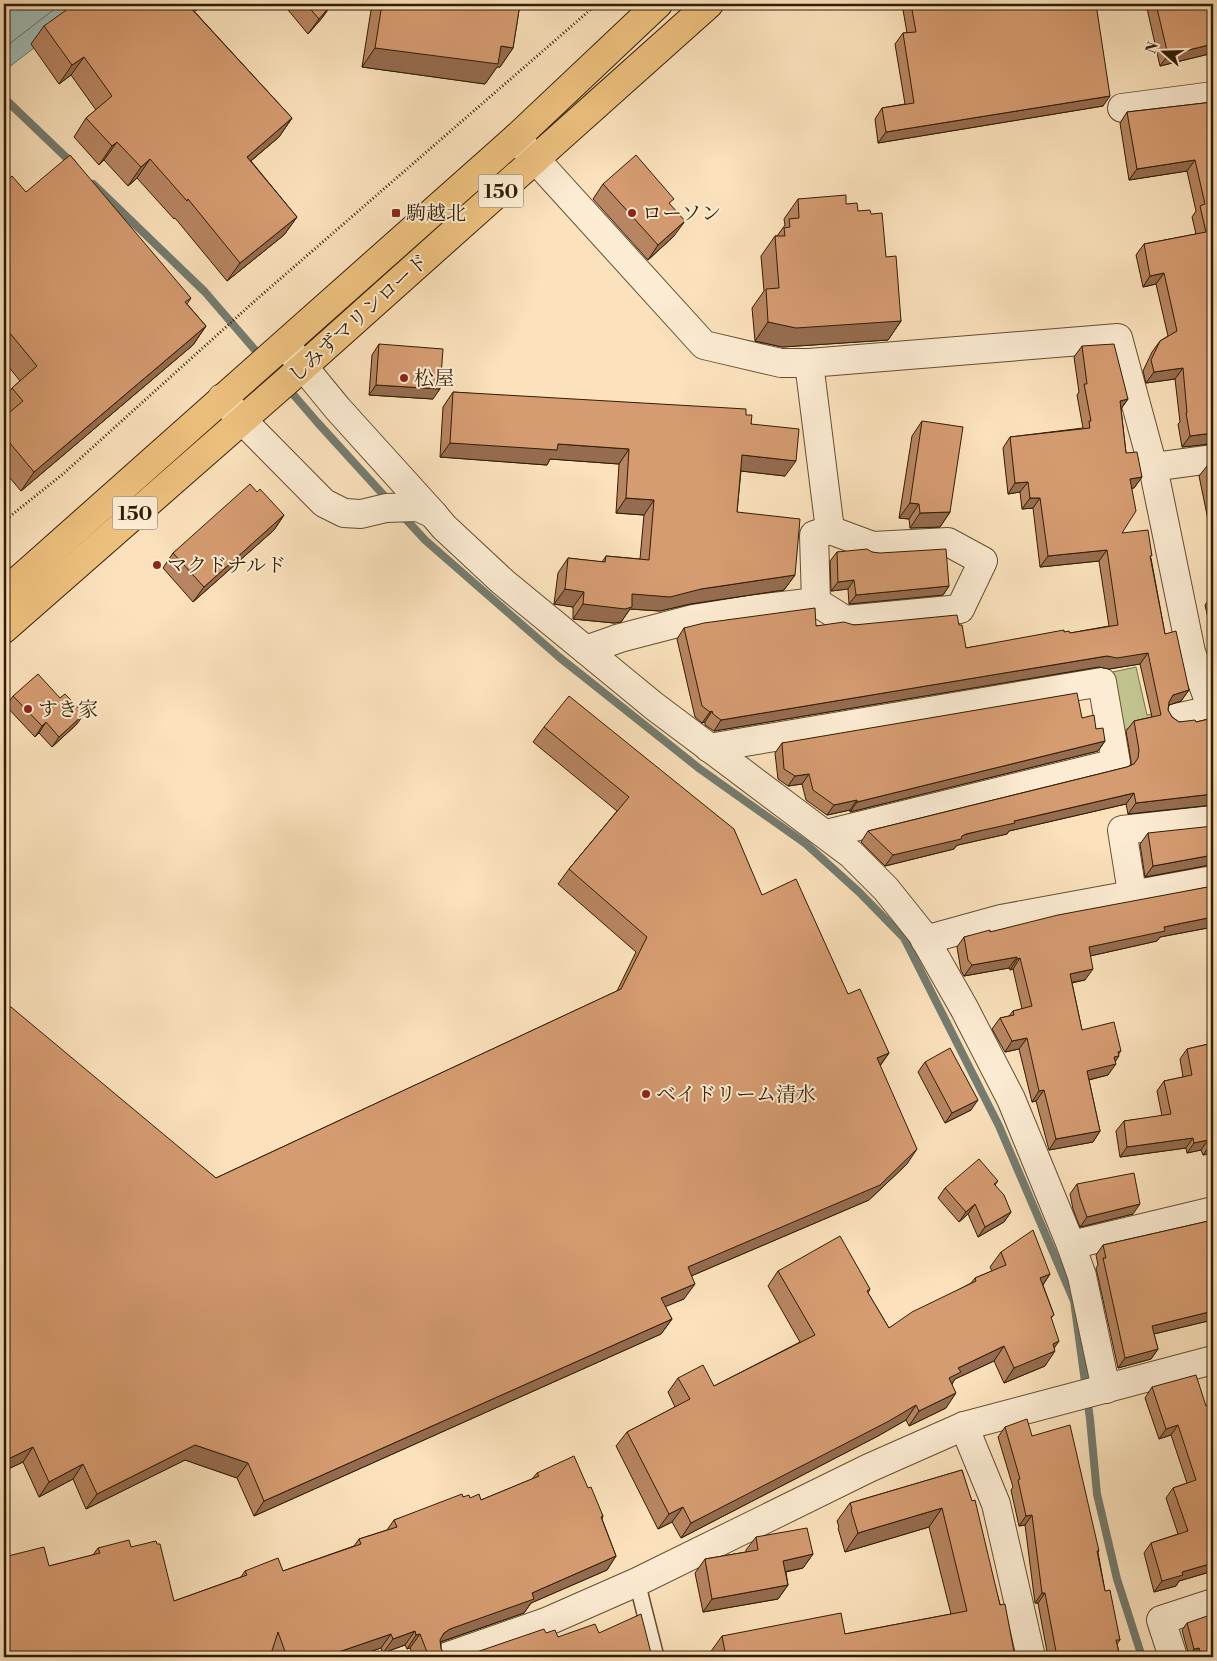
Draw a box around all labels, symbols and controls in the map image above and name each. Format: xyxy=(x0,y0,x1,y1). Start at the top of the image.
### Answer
north arrow xyxy=(1140,28,1190,78)
text: N xyxy=(1142,40,1163,56)
road number: 150 xyxy=(478,175,524,208)
place label: 駒越北 xyxy=(406,202,466,227)
place label: ローソン xyxy=(642,202,721,227)
marker: 駒越北 xyxy=(390,207,402,219)
marker: ローソン xyxy=(626,207,638,219)
street label: しみずマリンロード xyxy=(284,250,434,389)
place label: 松屋 xyxy=(414,367,454,392)
marker: 松屋 xyxy=(398,372,410,384)
road number: 150 xyxy=(112,496,158,530)
place label: マクドナルド xyxy=(167,554,286,579)
marker: マクドナルド xyxy=(151,559,163,571)
place label: すき家 xyxy=(38,698,98,723)
marker: すき家 xyxy=(22,703,34,715)
place label: ベイドリーム清水 xyxy=(656,1083,816,1108)
marker: ベイドリーム清水 xyxy=(640,1088,652,1100)

